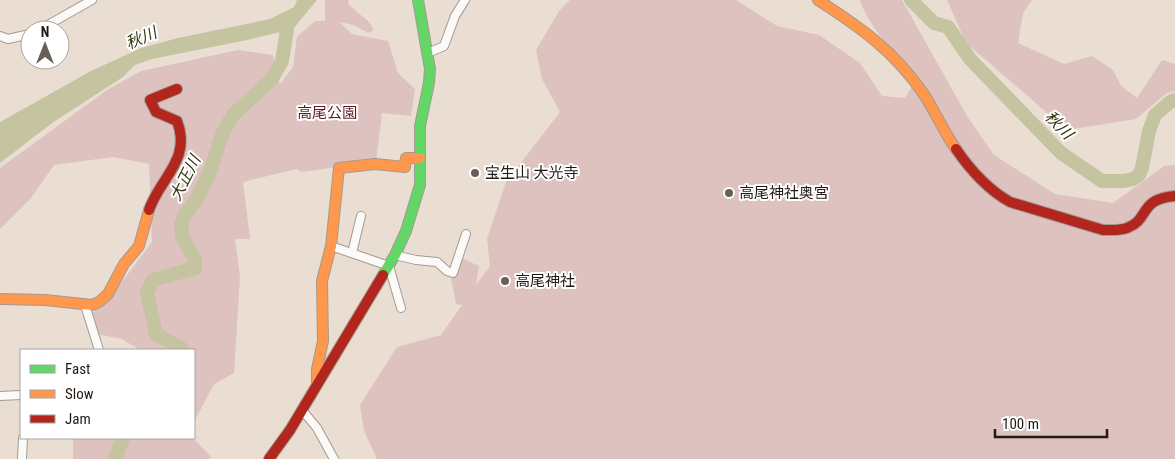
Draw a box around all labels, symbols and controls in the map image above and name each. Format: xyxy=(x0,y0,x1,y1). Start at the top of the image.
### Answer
north arrow xyxy=(20,20,70,70)
water label: 秋川 xyxy=(123,22,161,53)
text: N xyxy=(41,24,49,40)
park label: 高尾公園 xyxy=(297,104,357,122)
water label: 秋川 xyxy=(1041,107,1078,144)
water label: 大正川 xyxy=(166,151,205,204)
place label: 宝生山 大光寺 xyxy=(485,164,578,182)
marker: 宝生山 大光寺 xyxy=(469,167,481,179)
place label: 高尾神社奥宮 xyxy=(739,184,829,202)
marker: 高尾神社奥宮 xyxy=(723,187,735,199)
place label: 高尾神社 xyxy=(515,272,575,290)
marker: 高尾神社 xyxy=(499,275,511,287)
legend xyxy=(20,349,195,439)
text: Fast xyxy=(65,360,90,378)
text: Slow xyxy=(65,385,94,403)
scale bar xyxy=(995,406,1108,438)
text: Jam xyxy=(65,410,91,428)
text: 100 m xyxy=(1002,415,1039,433)

